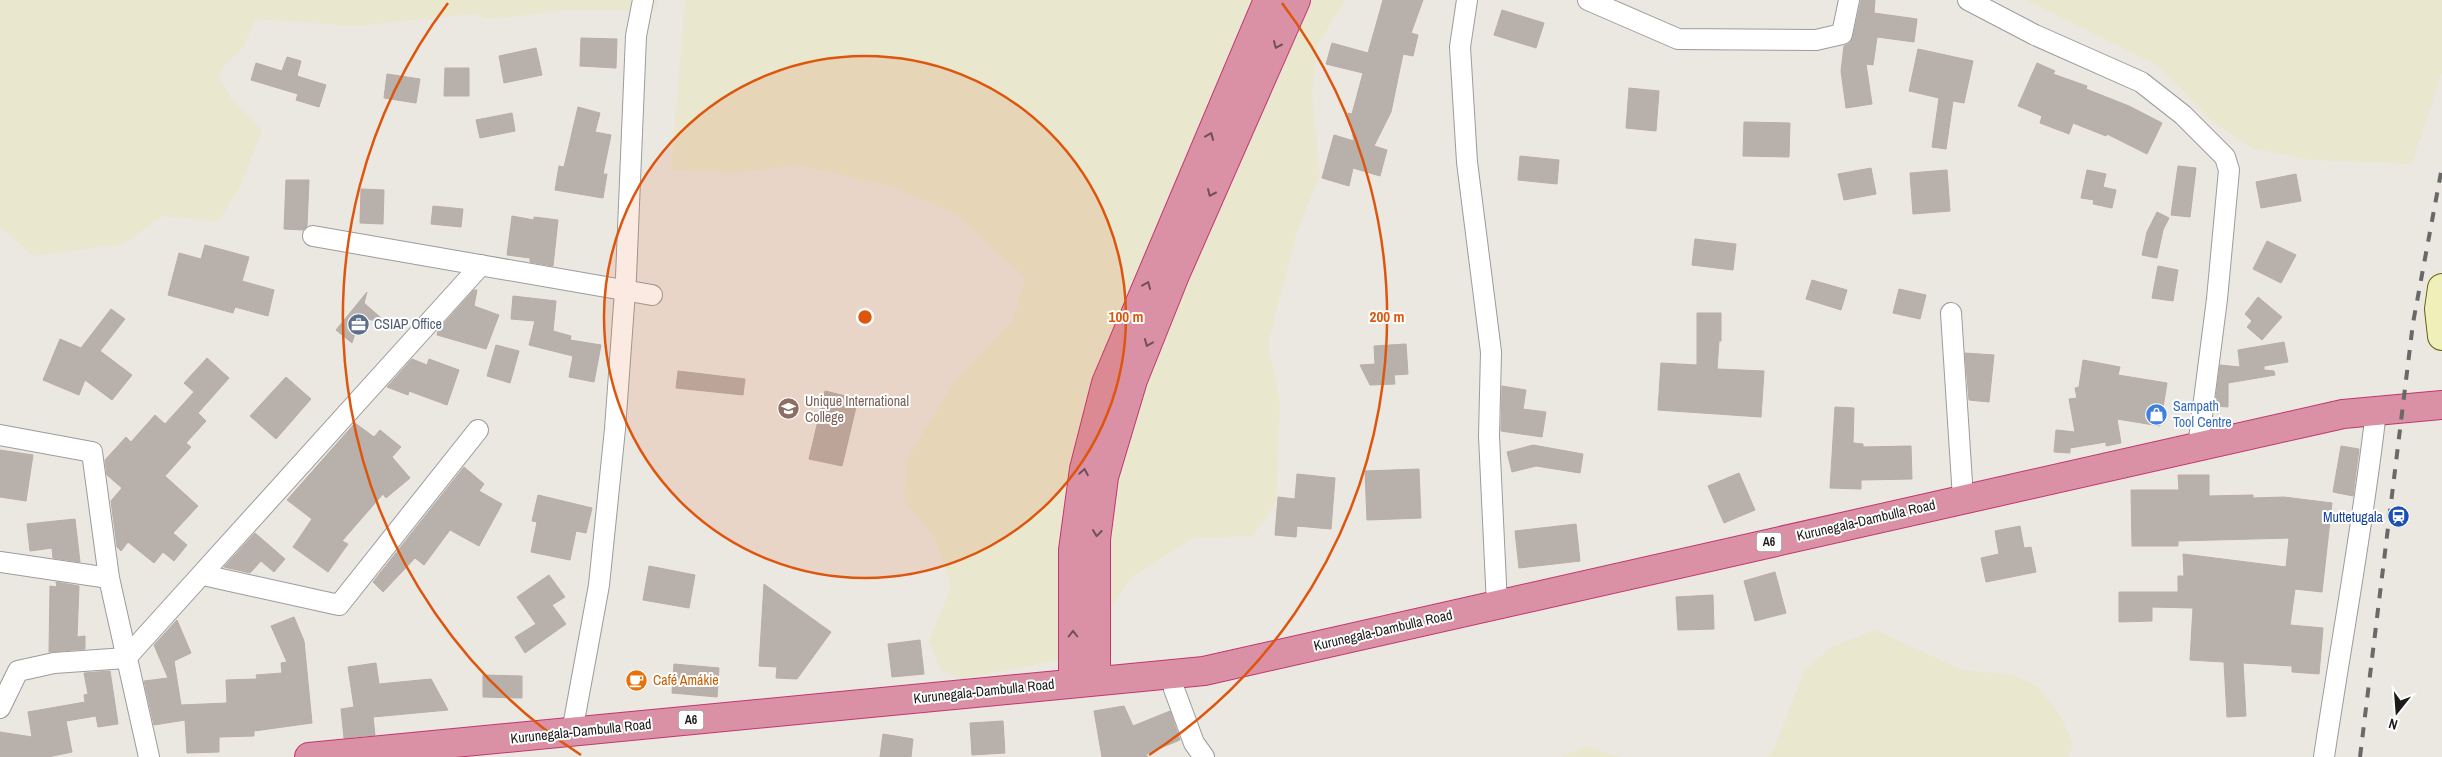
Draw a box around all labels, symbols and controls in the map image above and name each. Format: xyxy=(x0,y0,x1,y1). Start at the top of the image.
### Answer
one-way arrow xyxy=(1272,40,1283,49)
one-way arrow xyxy=(1204,132,1214,141)
one-way arrow xyxy=(1207,188,1218,197)
one-way arrow xyxy=(1140,281,1151,290)
text: 100 m xyxy=(1109,306,1143,327)
text: 200 m xyxy=(1370,306,1404,327)
centre of rings xyxy=(856,308,874,326)
office icon: CSIAP Office xyxy=(346,312,370,336)
place label: CSIAP Office xyxy=(374,315,442,333)
one-way arrow xyxy=(1144,338,1154,347)
place label: Unique International College xyxy=(805,392,909,426)
school or university icon: Unique International College xyxy=(777,397,801,421)
place label: Sampath Tool Centre xyxy=(2173,397,2232,431)
shop icon: Sampath Tool Centre xyxy=(2145,402,2169,426)
one-way arrow xyxy=(1078,468,1088,476)
street label: Kurunegala-Dambulla Road xyxy=(1795,495,1937,545)
station icon: Muttetugala xyxy=(2387,505,2411,529)
place label: Muttetugala xyxy=(2323,508,2384,526)
one-way arrow xyxy=(1092,529,1103,537)
road number: A6 xyxy=(1756,532,1782,552)
street label: Kurunegala-Dambulla Road xyxy=(1312,605,1454,655)
one-way arrow xyxy=(1068,629,1078,637)
cafe icon: Café Amákie xyxy=(625,668,649,692)
place label: Café Amákie xyxy=(653,671,719,689)
street label: Kurunegala-Dambulla Road xyxy=(913,675,1055,707)
north arrow xyxy=(2372,687,2422,737)
road number: A6 xyxy=(678,710,704,730)
street label: Kurunegala-Dambulla Road xyxy=(510,715,652,747)
text: N xyxy=(2387,715,2400,734)

